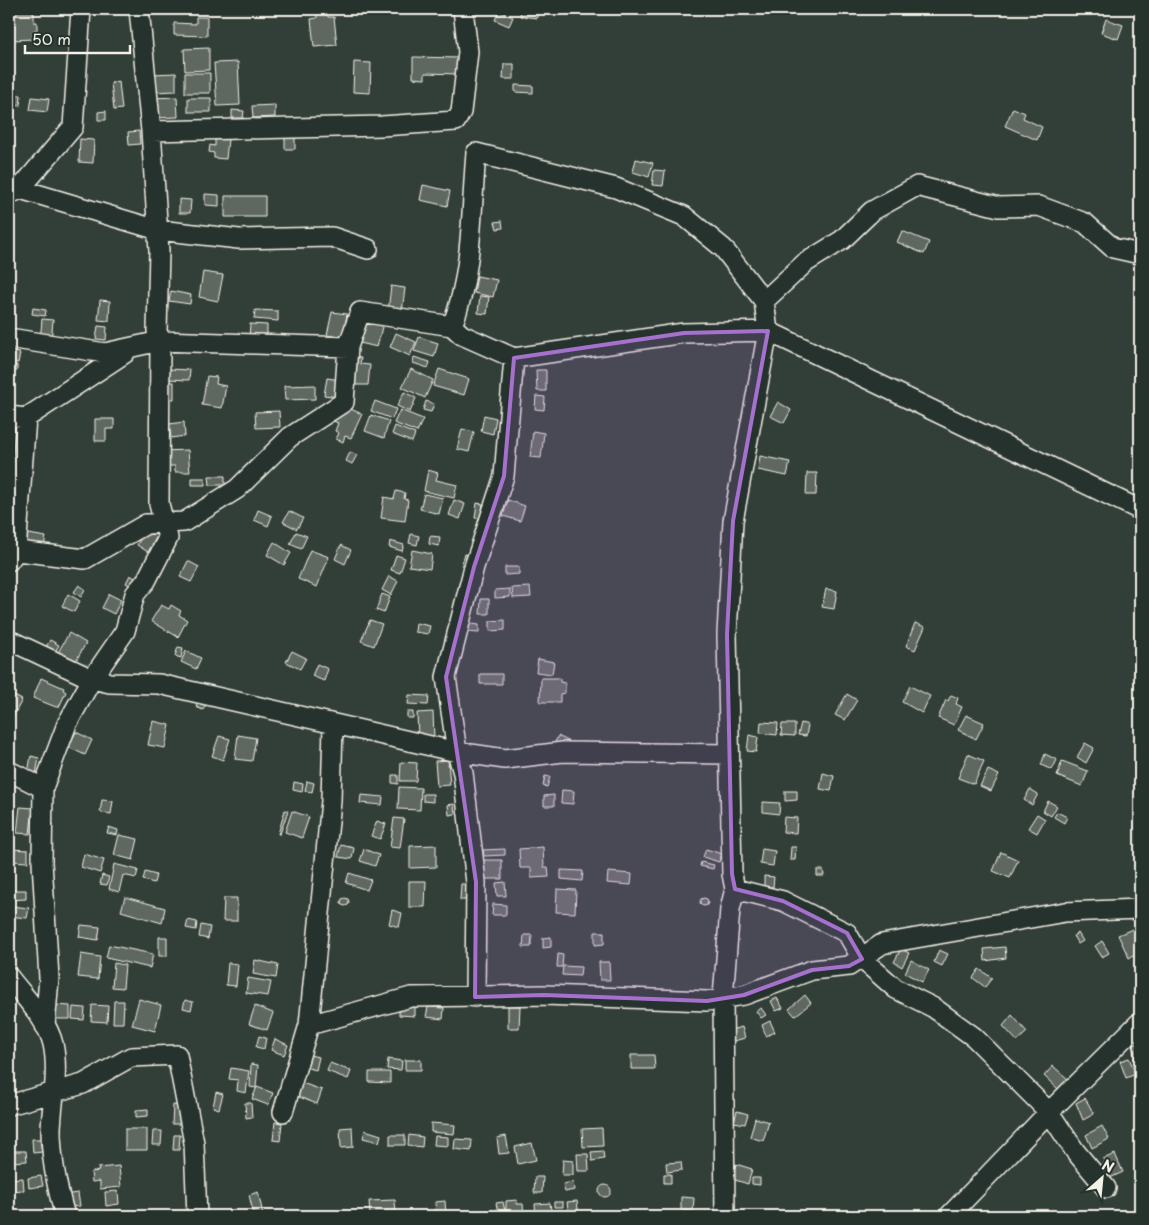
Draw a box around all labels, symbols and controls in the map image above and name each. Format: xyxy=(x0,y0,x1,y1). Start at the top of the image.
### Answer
scale bar xyxy=(25,22,130,54)
text: 50 m xyxy=(32,27,71,50)
north arrow xyxy=(1076,1152,1126,1202)
text: N xyxy=(1098,1154,1118,1178)

